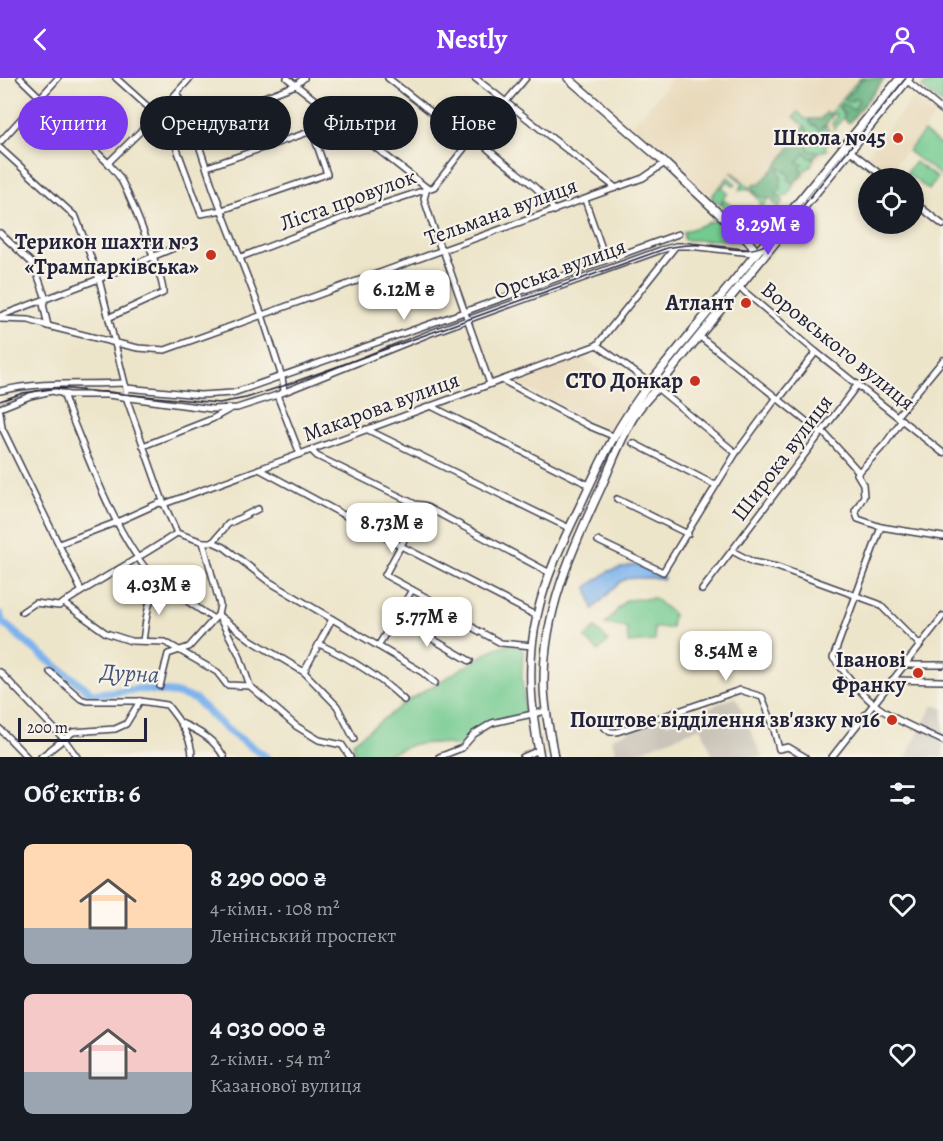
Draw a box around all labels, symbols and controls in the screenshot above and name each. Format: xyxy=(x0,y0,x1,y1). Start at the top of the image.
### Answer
text: Nestly xyxy=(436,21,507,57)
icon: back xyxy=(24,23,57,56)
icon: person xyxy=(886,23,919,56)
chip: Купити xyxy=(18,96,128,150)
chip: Орендувати xyxy=(140,96,291,150)
chip: Фільтри xyxy=(303,96,418,150)
chip: Нове xyxy=(430,96,517,150)
place label: Школа №45 xyxy=(773,123,886,153)
marker: Школа №45 xyxy=(891,131,905,145)
street label: Ліста провулок xyxy=(276,161,420,239)
map controls xyxy=(858,168,924,234)
button: locate xyxy=(858,168,924,234)
street label: Тельмана вулиця xyxy=(420,170,582,254)
pin: 8.29M ₴ xyxy=(713,205,823,256)
text: 8.29M ₴ xyxy=(735,211,801,238)
place label: Терикон шахти №3 «Трампарківська» xyxy=(15,227,199,282)
street label: Орська вулиця xyxy=(490,231,630,307)
marker: Терикон шахти №3 «Трампарківська» xyxy=(204,248,218,262)
pin: 6.12M ₴ xyxy=(349,270,459,321)
street label: Воровського вулиця xyxy=(755,274,921,418)
text: 6.12M ₴ xyxy=(373,276,435,303)
place label: Атлант xyxy=(664,288,734,318)
marker: Атлант xyxy=(739,296,753,310)
street label: Макарова вулиця xyxy=(299,365,463,449)
place label: СТО Донкар xyxy=(566,366,683,396)
marker: СТО Донкар xyxy=(688,374,702,388)
street label: Широка вулиця xyxy=(724,389,840,527)
pin: 8.73M ₴ xyxy=(337,503,447,554)
text: 8.73M ₴ xyxy=(360,509,424,536)
pin: 4.03M ₴ xyxy=(104,565,214,616)
text: 4.03M ₴ xyxy=(127,571,191,598)
pin: 5.77M ₴ xyxy=(372,597,482,648)
text: 5.77M ₴ xyxy=(396,603,458,630)
pin: 8.54M ₴ xyxy=(671,631,781,682)
text: 8.54M ₴ xyxy=(694,637,758,664)
place label: Іванові Франку xyxy=(832,645,906,700)
water label: Дурна xyxy=(98,655,160,691)
marker: Іванові Франку xyxy=(911,666,925,680)
place label: Поштове відділення зв'язку №16 xyxy=(570,705,880,735)
marker: Поштове відділення зв'язку №16 xyxy=(885,713,899,727)
scale bar xyxy=(18,715,147,742)
text: 200 m xyxy=(27,717,68,739)
text: Об’єктів: 6 xyxy=(24,776,141,811)
icon: filters xyxy=(886,777,919,810)
text: 8 290 000 ₴ xyxy=(210,860,327,895)
icon: home xyxy=(72,868,144,940)
icon: heart xyxy=(886,888,919,921)
text: 4-кімн. · 108 m² xyxy=(210,895,340,922)
text: Ленінський проспект xyxy=(210,922,396,949)
text: 4 030 000 ₴ xyxy=(210,1010,326,1045)
icon: home xyxy=(72,1018,144,1090)
icon: heart xyxy=(886,1038,919,1071)
text: 2-кімн. · 54 m² xyxy=(210,1045,331,1072)
text: Казанової вулиця xyxy=(210,1072,362,1099)

